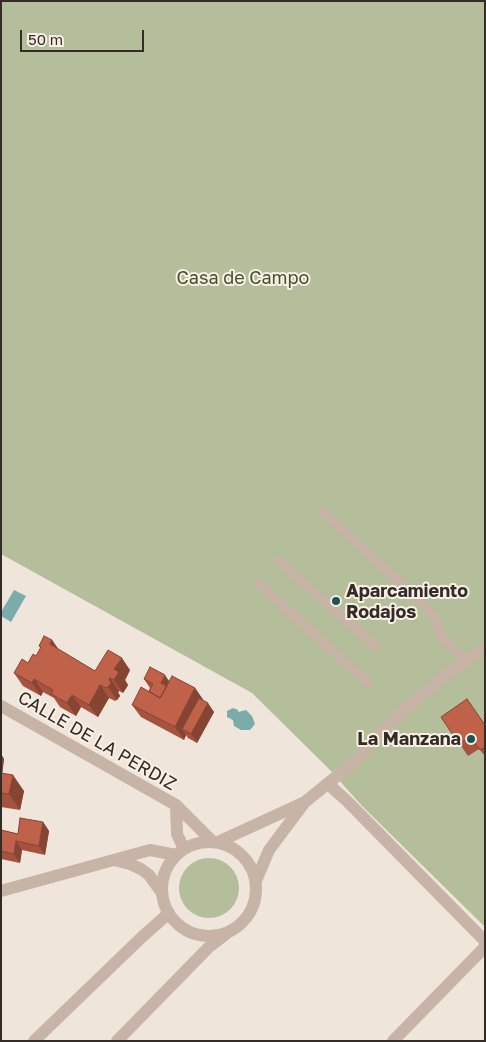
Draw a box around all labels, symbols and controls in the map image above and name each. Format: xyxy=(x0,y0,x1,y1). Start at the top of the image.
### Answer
scale bar xyxy=(22,20,146,52)
text: 50 m xyxy=(28,30,63,48)
park label: Casa de Campo xyxy=(177,267,309,289)
place label: Aparcamiento Rodajos xyxy=(346,580,468,622)
marker: Aparcamiento Rodajos xyxy=(330,595,342,607)
street label: CALLE DE LA PERDIZ xyxy=(14,687,180,795)
place label: La Manzana xyxy=(357,728,461,750)
marker: La Manzana xyxy=(465,733,477,745)

